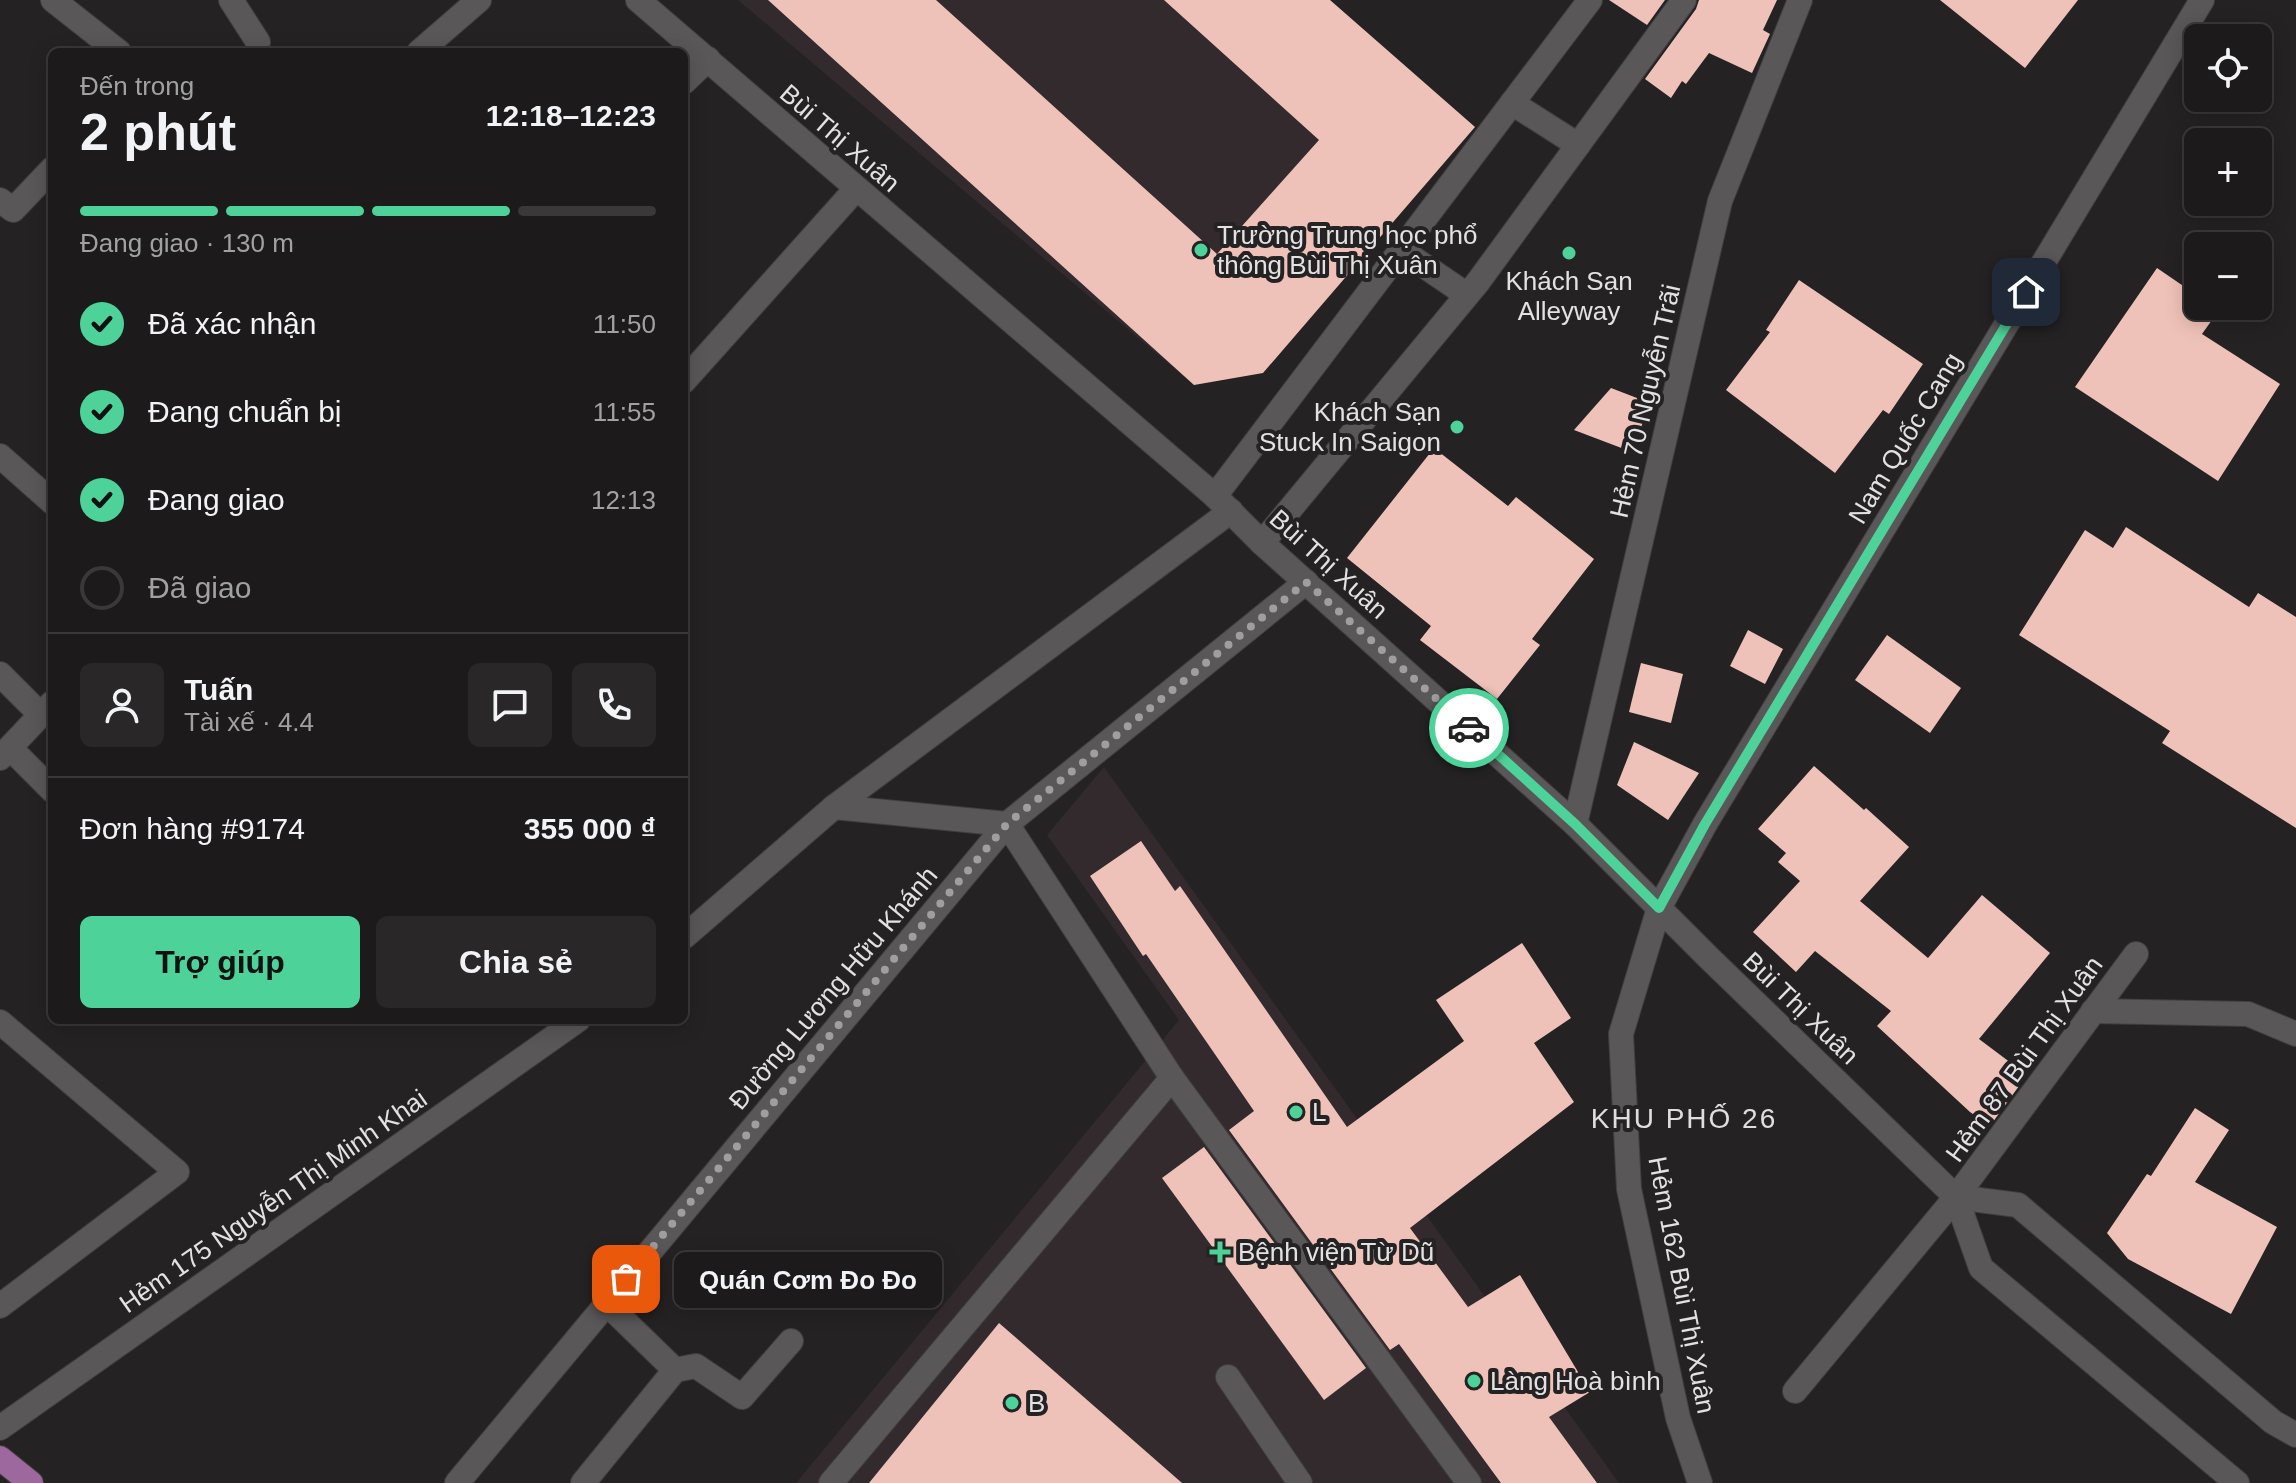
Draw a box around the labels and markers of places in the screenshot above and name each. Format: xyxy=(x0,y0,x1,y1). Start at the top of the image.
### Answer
place label: Trường Trung học phổ thông Bùi Thị Xuân xyxy=(1217,220,1477,280)
marker: Trường Trung học phổ thông Bùi Thị Xuân xyxy=(1192,241,1210,259)
marker: Khách Sạn Alleyway xyxy=(1560,244,1578,262)
pin xyxy=(1992,258,2060,326)
place label: Khách Sạn Alleyway xyxy=(1505,266,1633,326)
place label: Khách Sạn Stuck In Saigon xyxy=(1259,397,1441,457)
marker: Khách Sạn Stuck In Saigon xyxy=(1448,418,1466,436)
place label: L xyxy=(1312,1097,1326,1127)
marker: L xyxy=(1287,1103,1305,1121)
place label: Bệnh viện Từ Dũ xyxy=(1238,1237,1434,1267)
marker: Bệnh viện Từ Dũ xyxy=(1209,1241,1231,1263)
pin xyxy=(592,1245,660,1313)
callout: Quán Cơm Đo Đo xyxy=(674,1251,942,1307)
place label: Làng Hoà bình xyxy=(1490,1366,1661,1396)
marker: Làng Hoà bình xyxy=(1465,1372,1483,1390)
place label: B xyxy=(1028,1388,1045,1418)
marker: B xyxy=(1003,1394,1021,1412)

